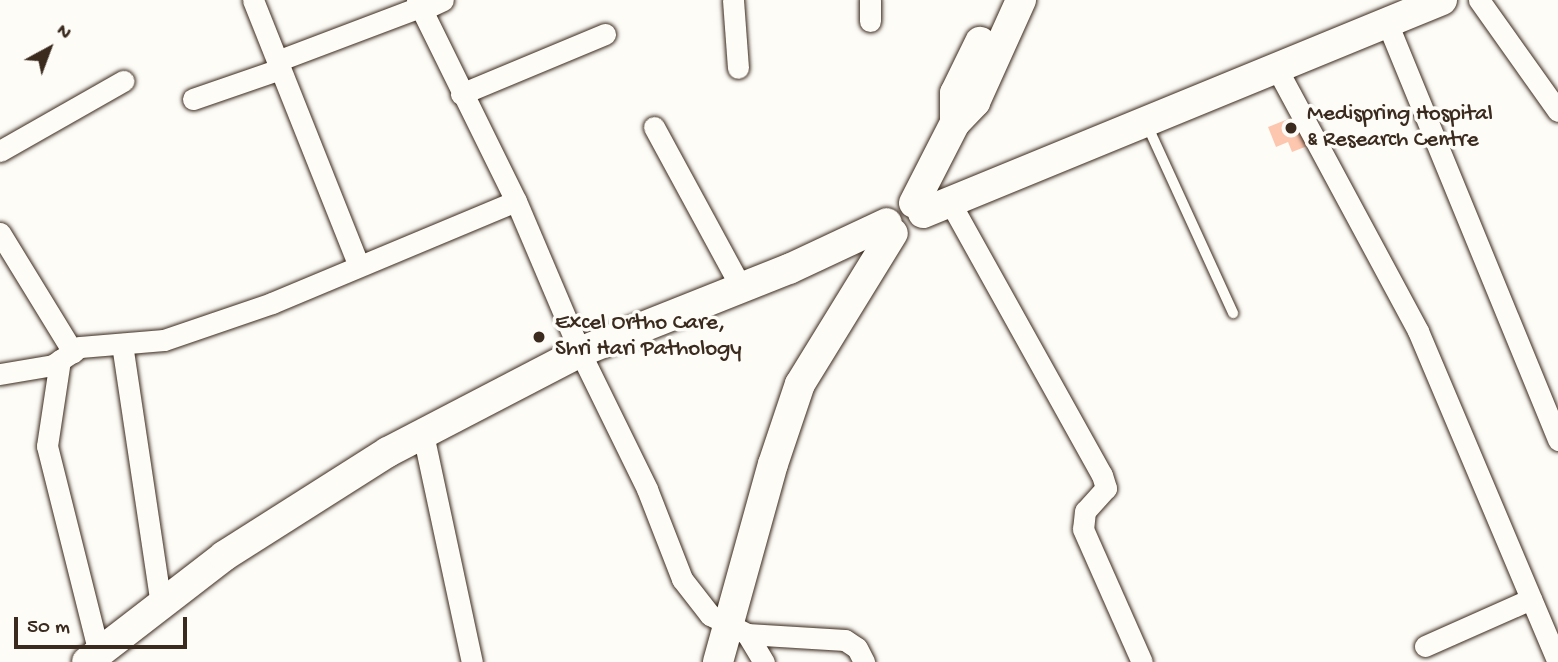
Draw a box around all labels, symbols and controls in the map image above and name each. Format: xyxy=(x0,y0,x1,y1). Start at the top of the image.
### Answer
north arrow xyxy=(14,14,84,84)
text: N xyxy=(51,20,75,46)
place label: Medispring Hospital & Research Centre xyxy=(1307,101,1493,155)
marker: Medispring Hospital & Research Centre xyxy=(1281,118,1301,138)
place label: Excel Ortho Care, Shri Hari Pathology xyxy=(555,310,742,364)
marker: Excel Ortho Care, Shri Hari Pathology xyxy=(529,327,549,347)
scale bar xyxy=(18,602,191,646)
text: 50 m xyxy=(27,616,70,641)

